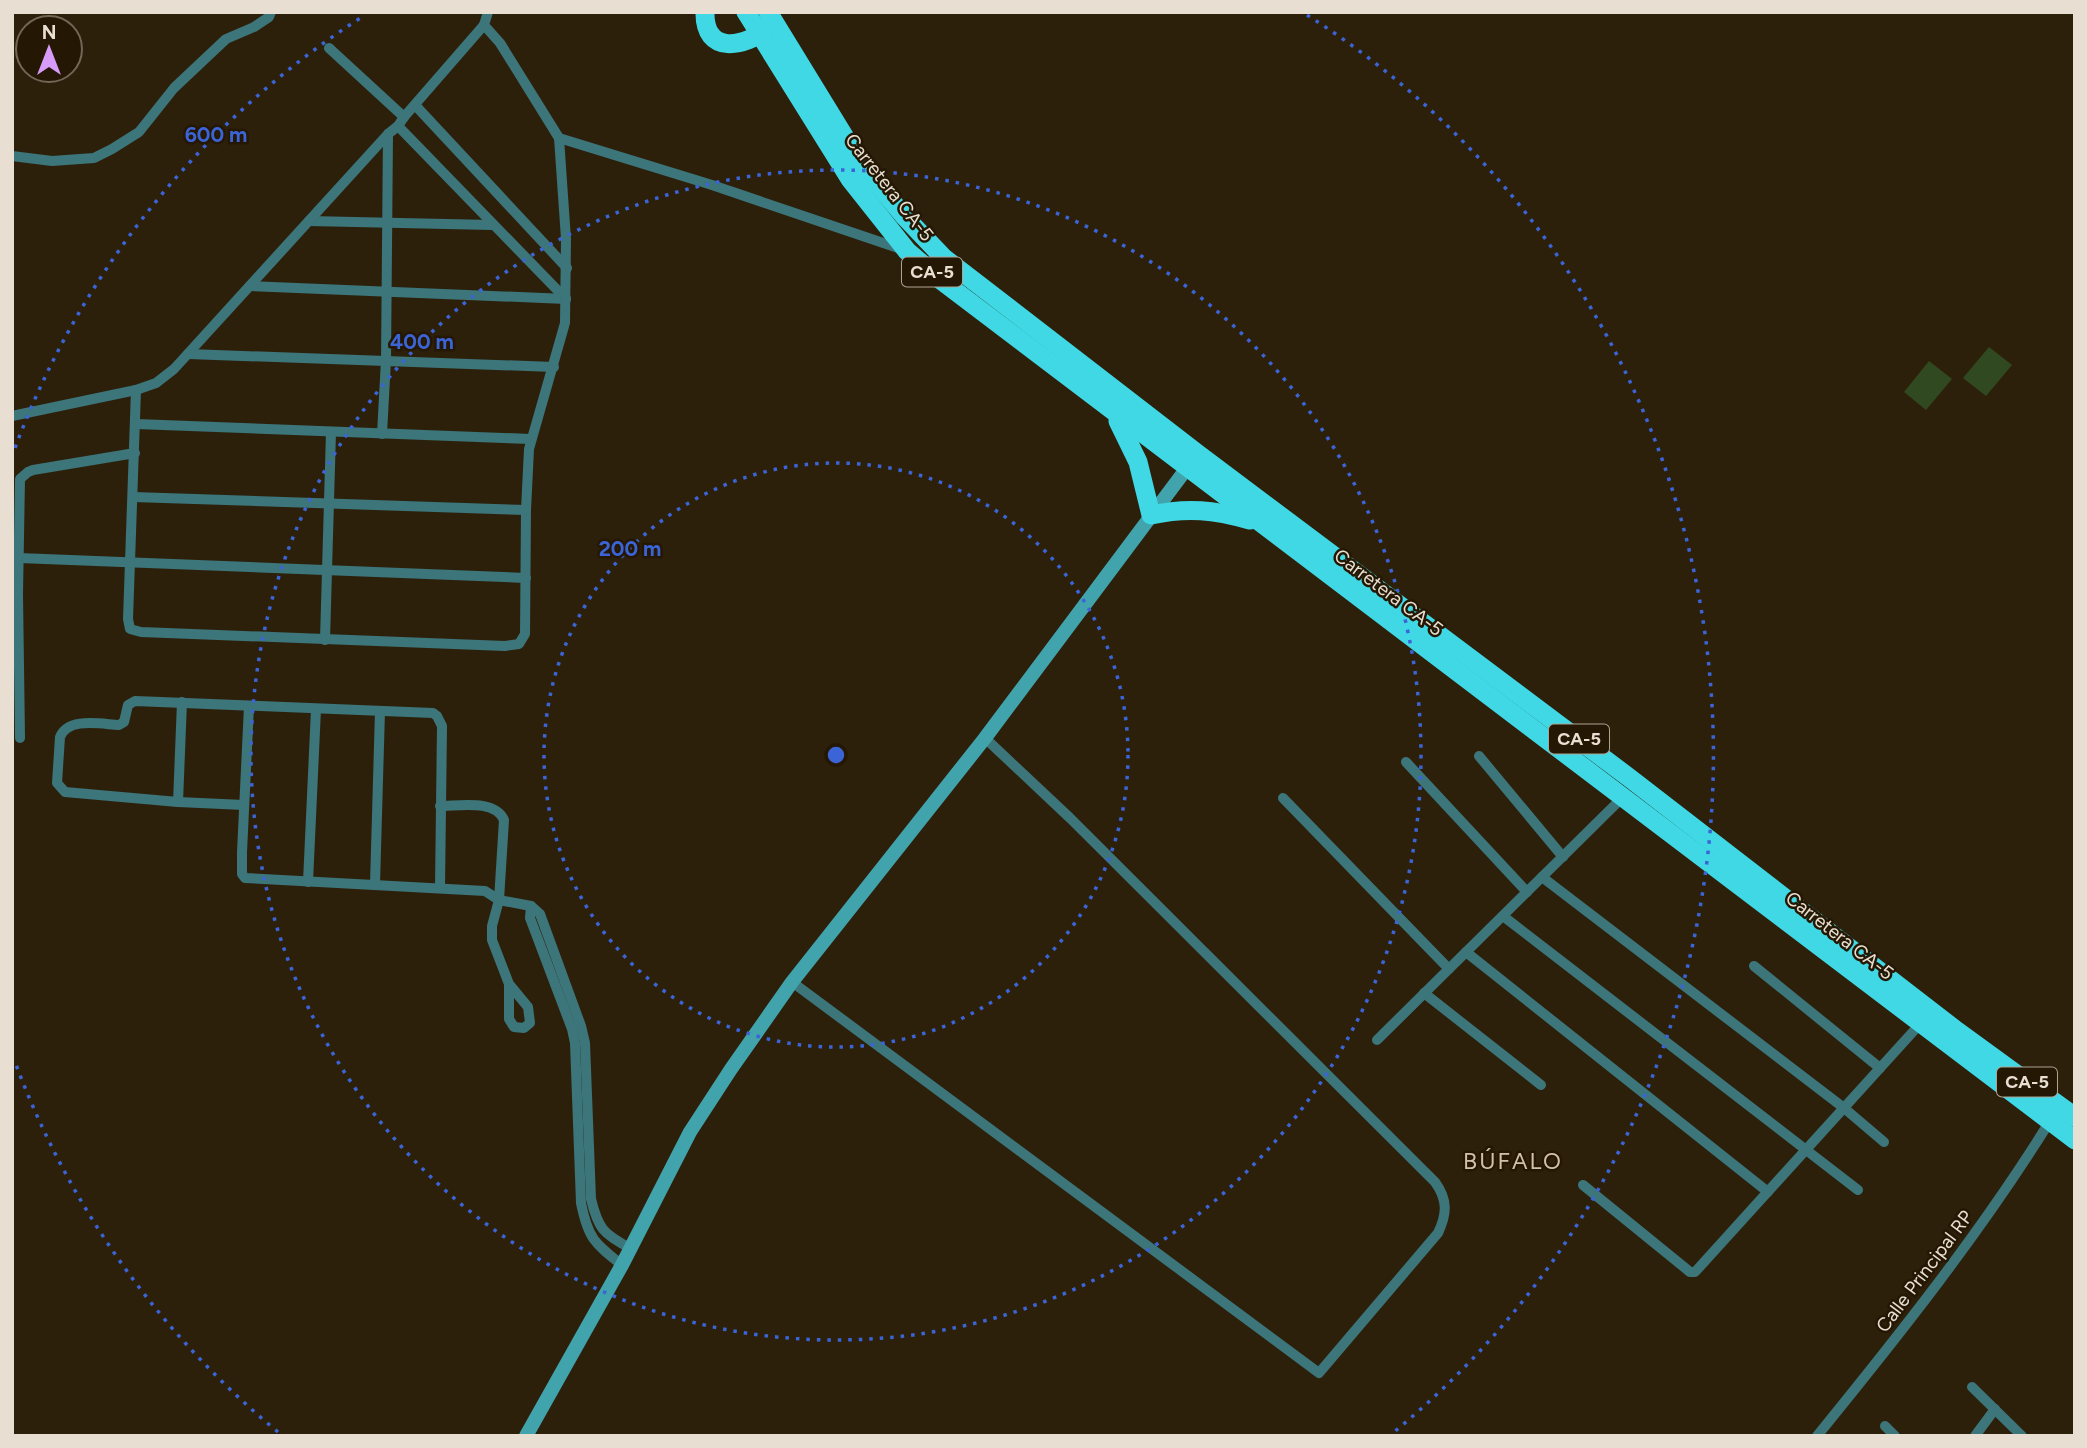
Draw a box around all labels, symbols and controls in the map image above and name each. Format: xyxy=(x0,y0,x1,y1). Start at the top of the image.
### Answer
north arrow xyxy=(14,14,84,84)
text: N xyxy=(42,21,56,44)
text: 600 m xyxy=(185,122,247,147)
street label: Carretera CA-5 xyxy=(840,129,939,246)
road number: CA-5 xyxy=(902,258,962,286)
text: 400 m xyxy=(390,329,454,354)
text: 200 m xyxy=(599,536,661,561)
street label: Carretera CA-5 xyxy=(1330,544,1448,641)
road number: CA-5 xyxy=(1549,724,1609,754)
centre of rings xyxy=(824,743,848,767)
street label: Carretera CA-5 xyxy=(1781,886,1898,985)
road number: CA-5 xyxy=(1997,1068,2057,1097)
district label: BÚFALO xyxy=(1463,1147,1563,1175)
street label: Calle Principal RP xyxy=(1871,1206,1978,1337)

